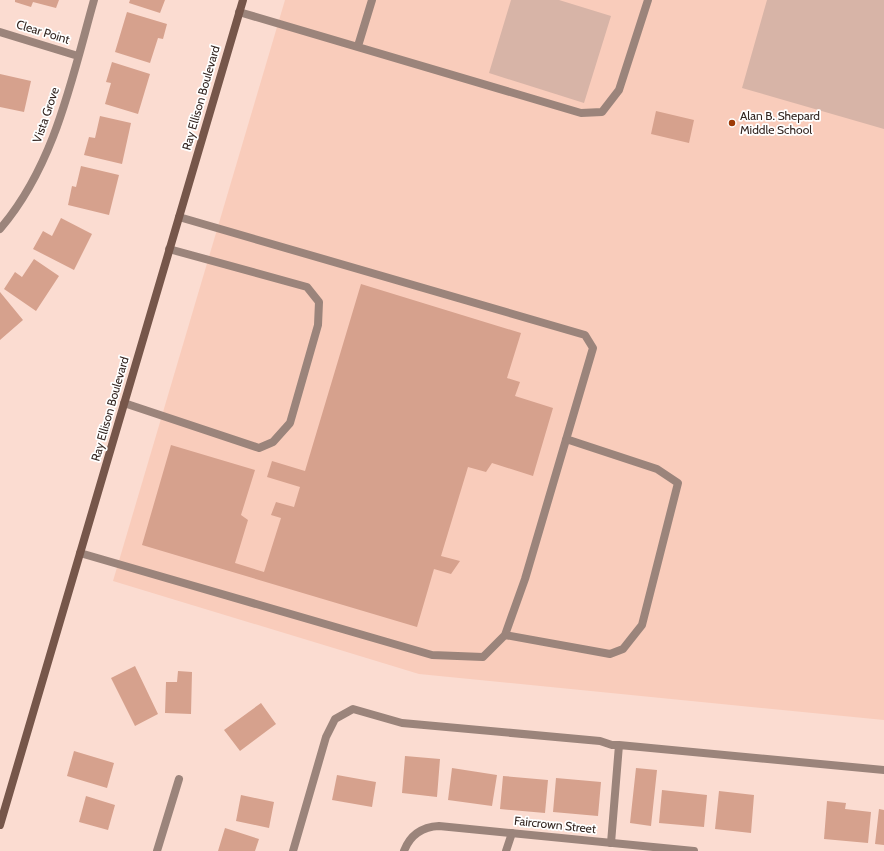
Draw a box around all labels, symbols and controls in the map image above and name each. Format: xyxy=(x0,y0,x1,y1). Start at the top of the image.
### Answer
street label: Clear Point xyxy=(15,16,72,47)
street label: Ray Ellison Boulevard xyxy=(178,44,223,152)
street label: Vista Grove xyxy=(29,85,62,145)
place label: Alan B. Shepard Middle School xyxy=(740,108,820,137)
marker: Alan B. Shepard Middle School xyxy=(727,118,737,128)
street label: Ray Ellison Boulevard xyxy=(87,355,132,463)
street label: Faircrown Street xyxy=(513,813,597,836)

